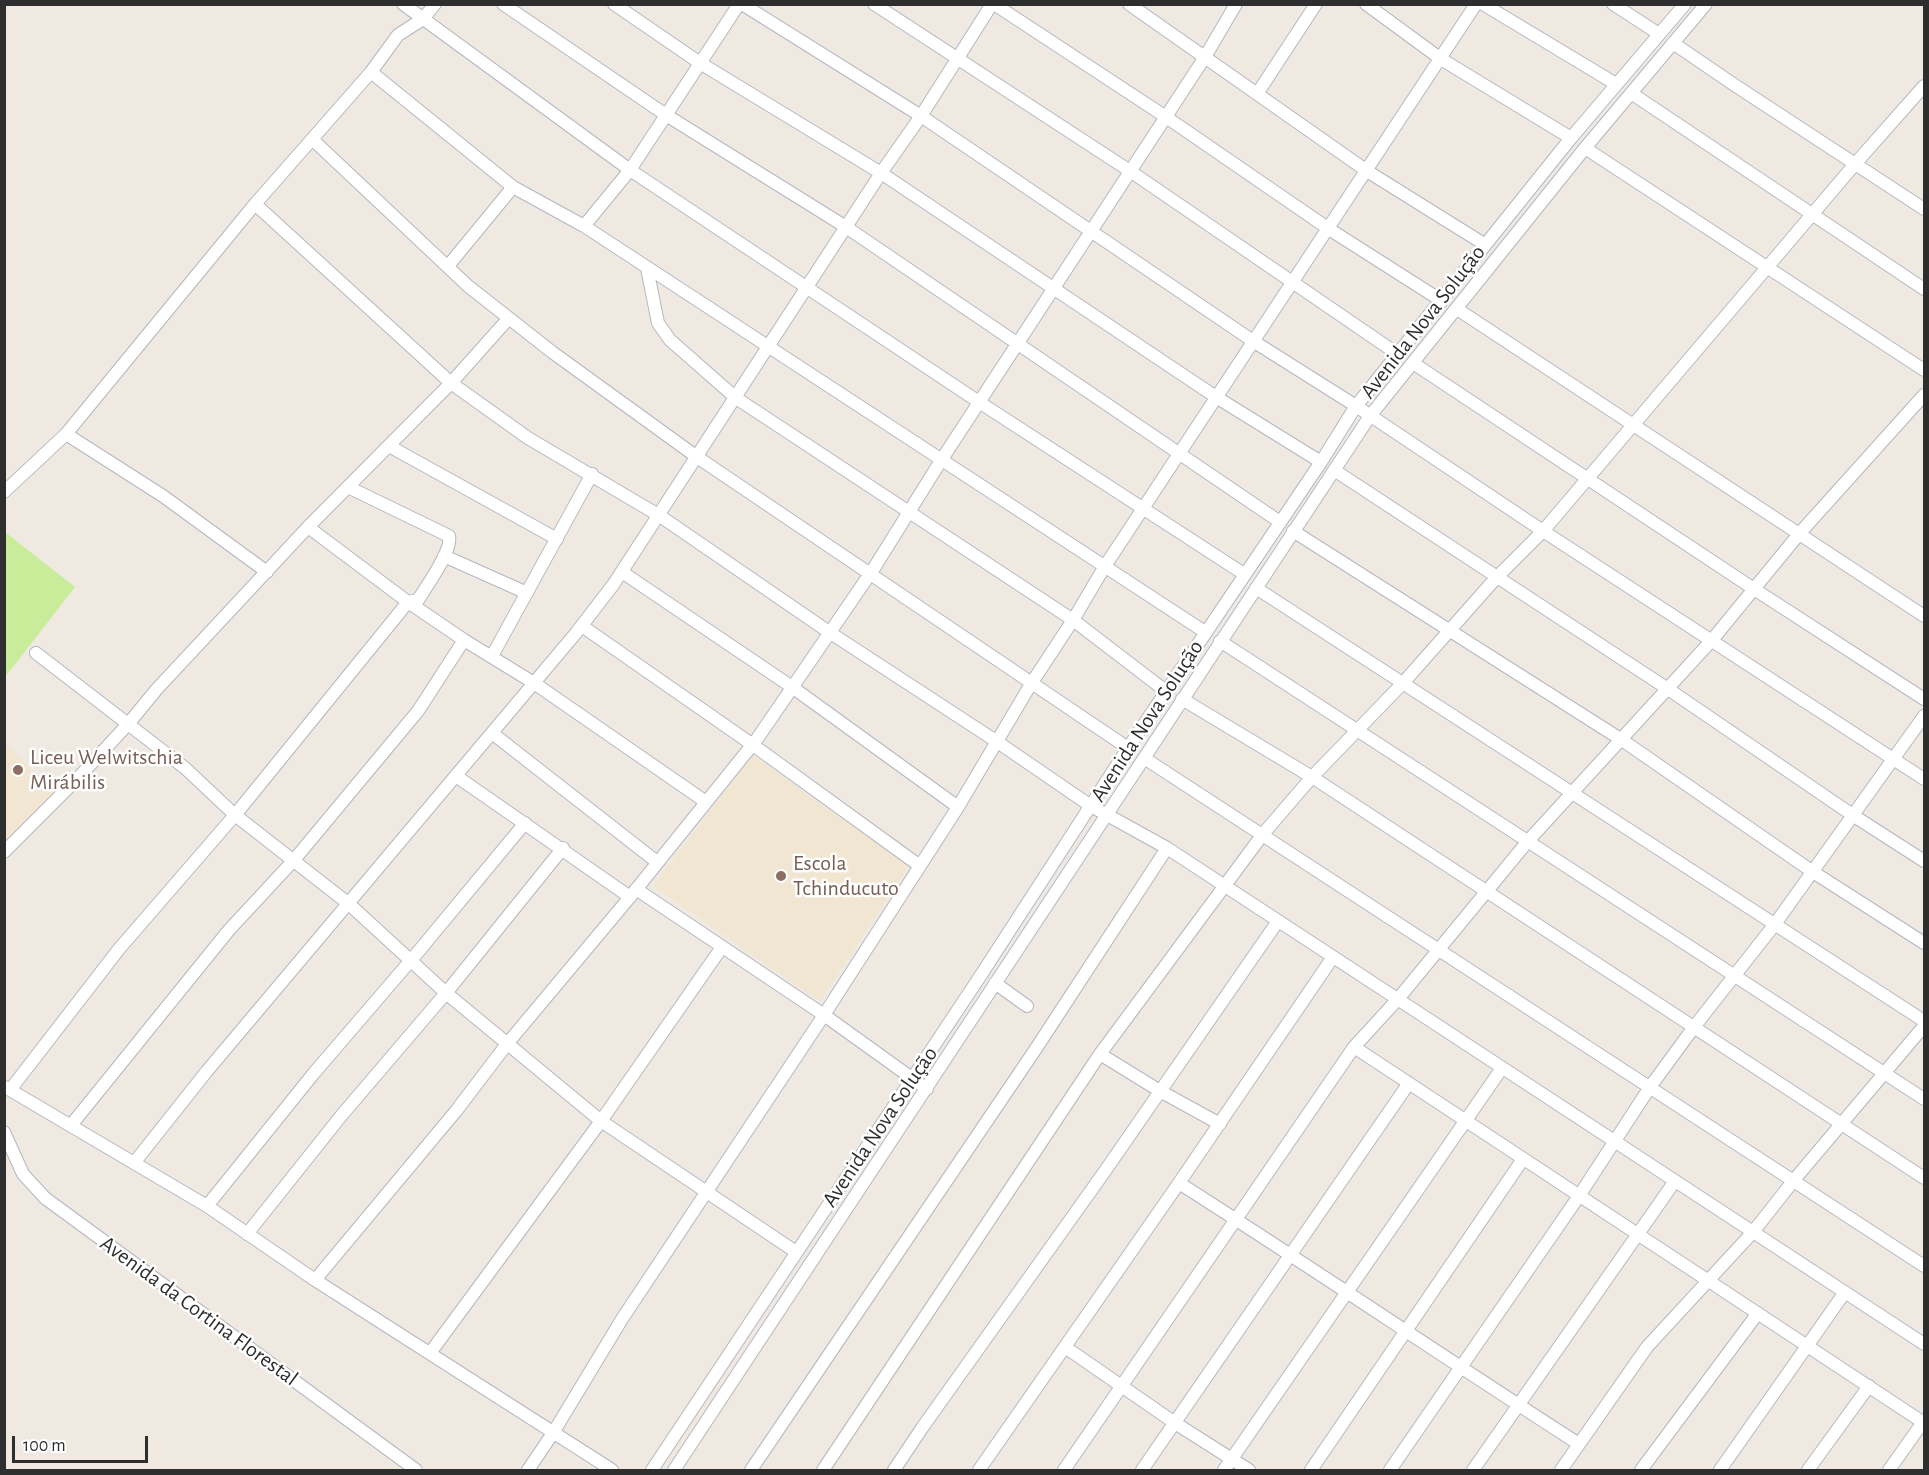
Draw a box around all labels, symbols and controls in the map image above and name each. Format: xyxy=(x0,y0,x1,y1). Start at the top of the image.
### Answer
street label: Avenida Nova Solução xyxy=(1355,240,1491,404)
street label: Avenida Nova Solução xyxy=(1085,635,1209,807)
place label: Liceu Welwitschia Mirábilis xyxy=(30,744,183,796)
marker: Liceu Welwitschia Mirábilis xyxy=(11,763,25,777)
place label: Escola Tchinducuto xyxy=(793,850,899,902)
marker: Escola Tchinducuto xyxy=(774,869,788,883)
street label: Avenida Nova Solução xyxy=(817,1042,943,1212)
street label: Avenida da Cortina Florestal xyxy=(95,1230,303,1392)
scale bar xyxy=(15,1424,152,1462)
text: 100 m xyxy=(23,1437,66,1455)

